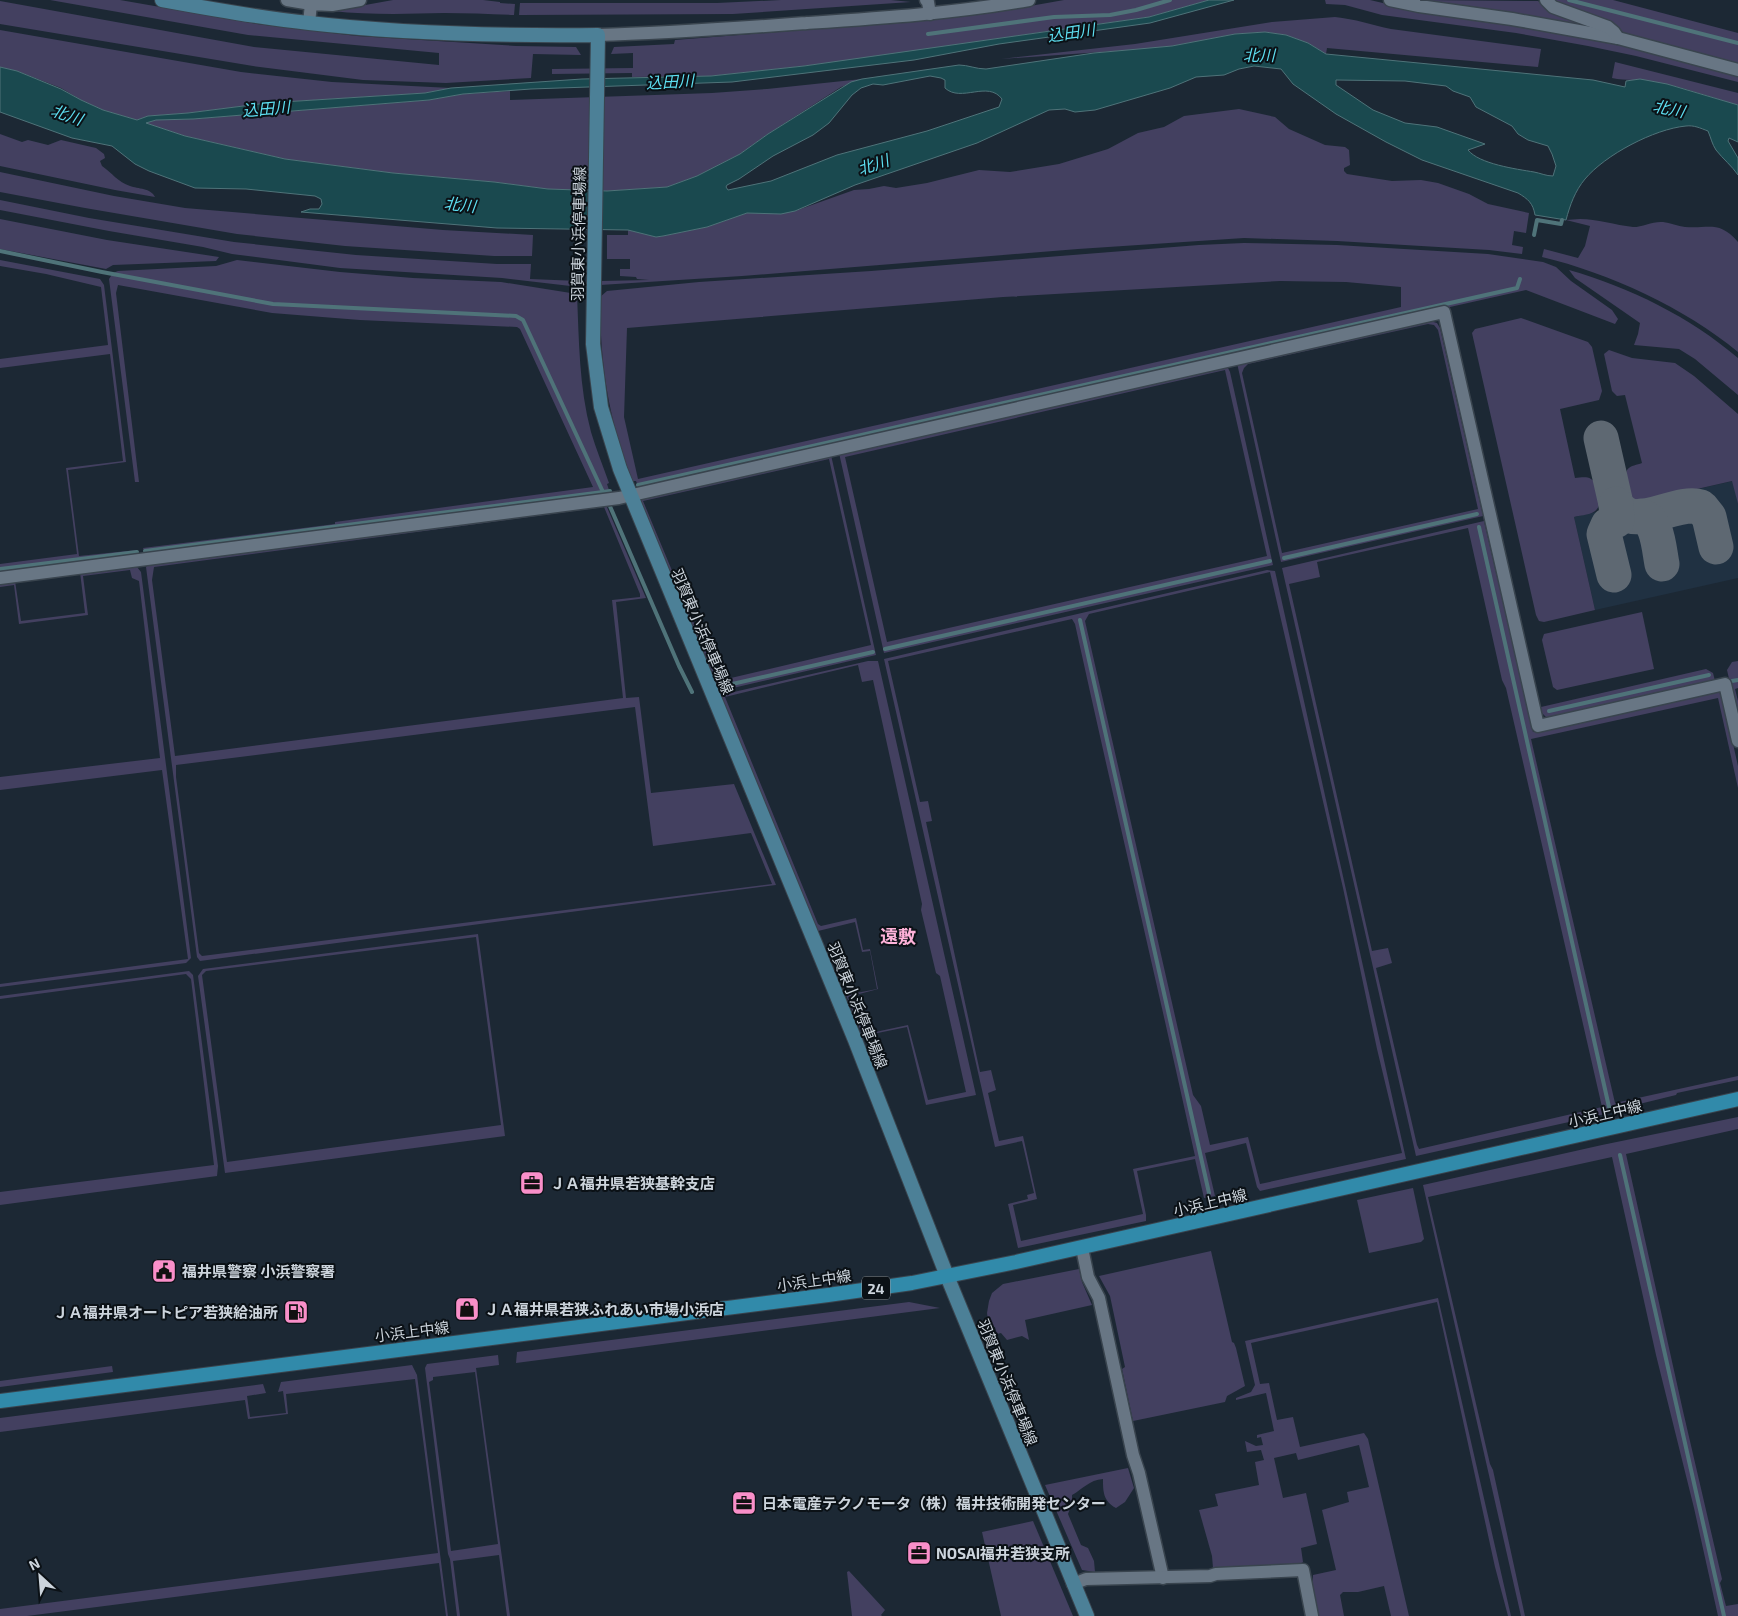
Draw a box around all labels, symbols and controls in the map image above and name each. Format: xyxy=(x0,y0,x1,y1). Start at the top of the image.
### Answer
water label: 込田川 xyxy=(1046,19,1098,45)
water label: 北川 xyxy=(1243,45,1277,64)
water label: 込田川 xyxy=(646,70,696,92)
water label: 北川 xyxy=(1651,95,1689,121)
water label: 込田川 xyxy=(241,96,293,120)
water label: 北川 xyxy=(49,100,87,129)
water label: 北川 xyxy=(855,149,893,178)
street label: 羽賀東小浜停車場線 xyxy=(568,166,588,302)
water label: 北川 xyxy=(443,193,479,215)
street label: 羽賀東小浜停車場線 xyxy=(668,565,738,697)
district label: 遠敷 xyxy=(880,925,916,947)
street label: 羽賀東小浜停車場線 xyxy=(824,939,892,1071)
street label: 小浜上中線 xyxy=(1566,1096,1644,1130)
office icon: ＪＡ福井県若狭基幹支店 xyxy=(519,1170,545,1196)
place label: ＪＡ福井県若狭基幹支店 xyxy=(550,1174,715,1192)
street label: 小浜上中線 xyxy=(1171,1185,1249,1219)
public building icon: 福井県警察 小浜警察署 xyxy=(151,1258,177,1284)
place label: 福井県警察 小浜警察署 xyxy=(181,1262,335,1280)
street label: 小浜上中線 xyxy=(776,1266,852,1294)
road number: 24 xyxy=(862,1276,890,1300)
shop icon: ＪＡ福井県若狭ふれあい市場小浜店 xyxy=(454,1296,480,1322)
fuel station icon: ＪＡ福井県オートピア若狭給油所 xyxy=(283,1299,309,1325)
place label: ＪＡ福井県若狭ふれあい市場小浜店 xyxy=(484,1300,724,1318)
place label: ＪＡ福井県オートピア若狭給油所 xyxy=(53,1303,278,1321)
street label: 羽賀東小浜停車場線 xyxy=(974,1316,1042,1448)
street label: 小浜上中線 xyxy=(374,1317,450,1345)
office icon: 日本電産テクノモータ（株）福井技術開発センター xyxy=(731,1490,757,1516)
place label: 日本電産テクノモータ（株）福井技術開発センター xyxy=(762,1494,1106,1512)
office icon: NOSAI福井若狭支所 xyxy=(906,1540,932,1566)
place label: NOSAI福井若狭支所 xyxy=(936,1544,1070,1562)
north arrow xyxy=(15,1551,65,1601)
text: N xyxy=(26,1554,42,1574)

